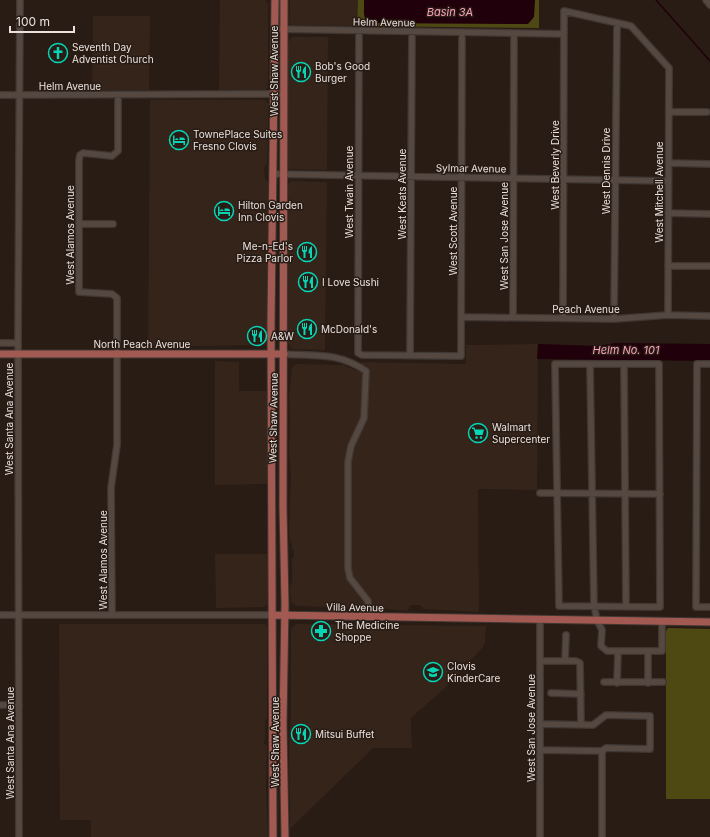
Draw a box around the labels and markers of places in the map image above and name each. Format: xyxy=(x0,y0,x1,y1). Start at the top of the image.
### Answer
place label: Seventh Day Adventist Church xyxy=(72,41,154,65)
church icon: Seventh Day Adventist Church xyxy=(47,42,69,64)
place label: Bob's Good Burger xyxy=(315,60,370,84)
restaurant icon: Bob's Good Burger xyxy=(290,61,312,83)
place label: TownePlace Suites Fresno Clovis xyxy=(193,128,282,152)
hotel icon: TownePlace Suites Fresno Clovis xyxy=(168,129,190,151)
place label: Hilton Garden Inn Clovis xyxy=(238,199,303,223)
hotel icon: Hilton Garden Inn Clovis xyxy=(213,200,235,222)
place label: Me-n-Ed's Pizza Parlor xyxy=(237,240,293,264)
restaurant icon: Me-n-Ed's Pizza Parlor xyxy=(296,241,318,263)
restaurant icon: I Love Sushi xyxy=(297,271,319,293)
place label: I Love Sushi xyxy=(322,276,379,288)
restaurant icon: McDonald's xyxy=(296,318,318,340)
place label: McDonald's xyxy=(321,323,377,335)
restaurant icon: A&W xyxy=(246,325,268,347)
place label: A&W xyxy=(271,330,294,342)
place label: Walmart Supercenter xyxy=(492,421,550,445)
supermarket icon: Walmart Supercenter xyxy=(467,422,489,444)
place label: The Medicine Shoppe xyxy=(335,619,399,643)
pharmacy icon: The Medicine Shoppe xyxy=(310,620,332,642)
place label: Clovis KinderCare xyxy=(447,660,500,684)
school or university icon: Clovis KinderCare xyxy=(422,661,444,683)
restaurant icon: Mitsui Buffet xyxy=(290,723,312,745)
place label: Mitsui Buffet xyxy=(315,728,375,740)

